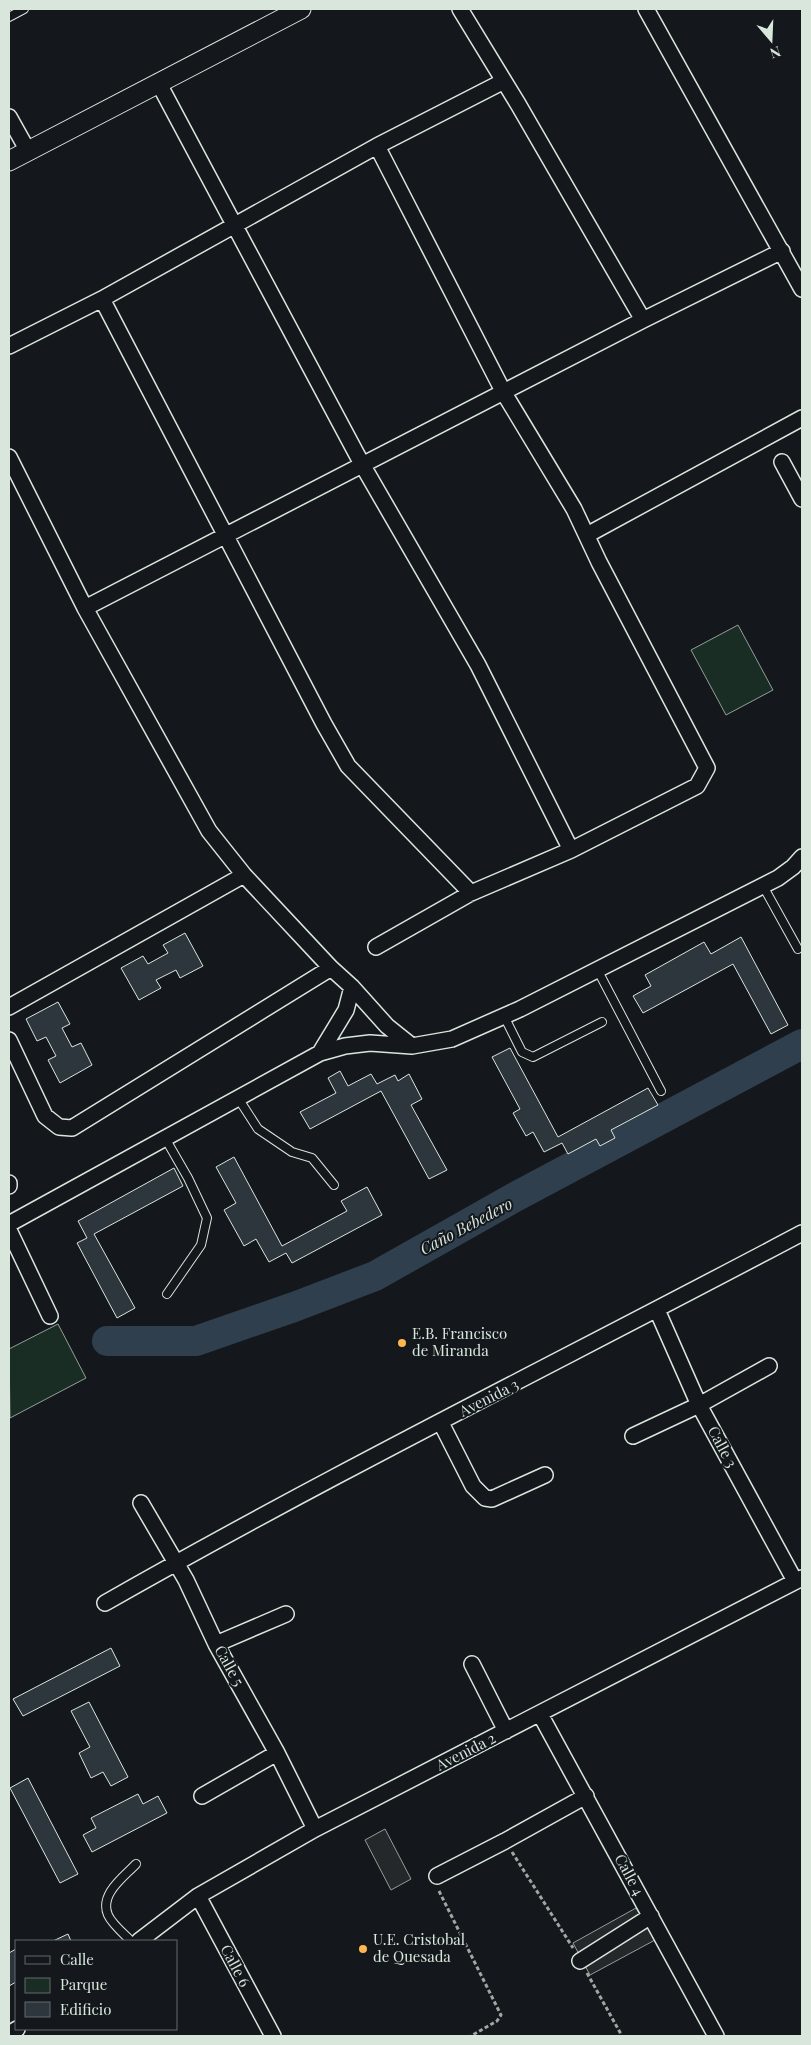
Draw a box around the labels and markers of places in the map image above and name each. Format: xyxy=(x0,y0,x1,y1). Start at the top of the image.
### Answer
place label: E.B. Francisco de Miranda xyxy=(412,1323,507,1360)
marker: E.B. Francisco de Miranda xyxy=(396,1337,408,1349)
place label: U.E. Cristobal de Quesada xyxy=(373,1929,465,1966)
marker: U.E. Cristobal de Quesada xyxy=(357,1943,369,1955)

